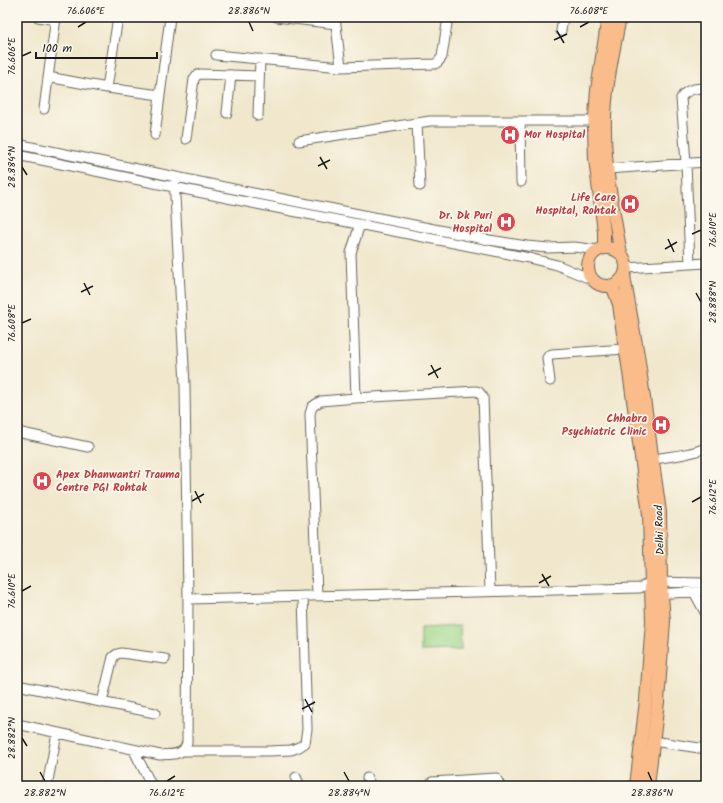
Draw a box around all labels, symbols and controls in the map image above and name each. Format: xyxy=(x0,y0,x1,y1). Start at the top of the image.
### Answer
text: 76.606°E xyxy=(67,3,106,19)
text: 28.886°N xyxy=(228,3,270,19)
text: 76.608°E xyxy=(570,3,609,19)
scale bar xyxy=(36,34,157,60)
text: 76.606°E xyxy=(4,36,20,75)
text: 100 m xyxy=(42,39,73,58)
hospital icon: Mor Hospital xyxy=(499,124,521,146)
place label: Mor Hospital xyxy=(524,126,585,144)
text: 28.884°N xyxy=(4,146,20,188)
place label: Life Care Hospital, Rohtak xyxy=(535,189,617,220)
hospital icon: Life Care Hospital, Rohtak xyxy=(619,193,641,215)
place label: Dr. Dk Puri Hospital xyxy=(439,207,493,238)
hospital icon: Dr. Dk Puri Hospital xyxy=(495,211,517,233)
text: 76.610°E xyxy=(705,211,721,248)
text: 28.888°N xyxy=(705,281,721,323)
text: 76.608°E xyxy=(4,303,20,342)
place label: Chhabra Psychiatric Clinic xyxy=(562,410,647,441)
hospital icon: Chhabra Psychiatric Clinic xyxy=(650,414,672,436)
place label: Apex Dhanwantri Trauma Centre PGI Rohtak xyxy=(56,466,180,497)
hospital icon: Apex Dhanwantri Trauma Centre PGI Rohtak xyxy=(31,470,53,492)
text: 76.612°E xyxy=(705,478,721,515)
street label: Delhi Road xyxy=(650,504,670,555)
text: 76.610°E xyxy=(4,572,20,609)
text: 28.882°N xyxy=(4,717,20,759)
text: 28.882°N xyxy=(24,785,66,801)
text: 76.612°E xyxy=(149,785,186,801)
text: 28.884°N xyxy=(328,785,370,801)
text: 28.886°N xyxy=(631,785,673,801)

